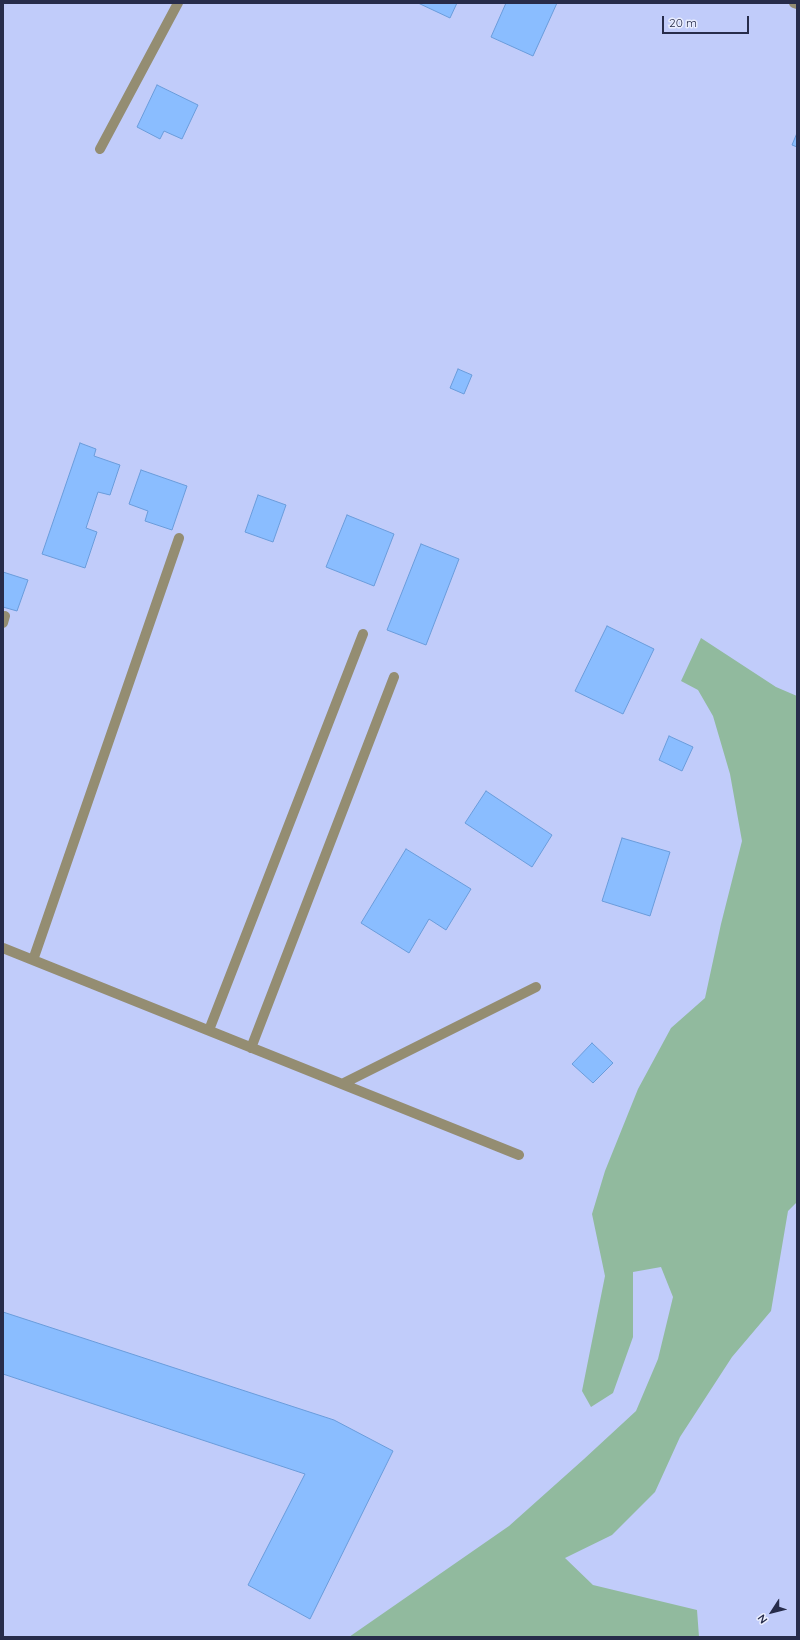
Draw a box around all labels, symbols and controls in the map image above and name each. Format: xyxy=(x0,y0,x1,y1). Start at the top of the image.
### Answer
scale bar xyxy=(664,8,751,34)
text: 20 m xyxy=(669,15,697,30)
north arrow xyxy=(752,1592,792,1632)
text: N xyxy=(754,1612,770,1626)

